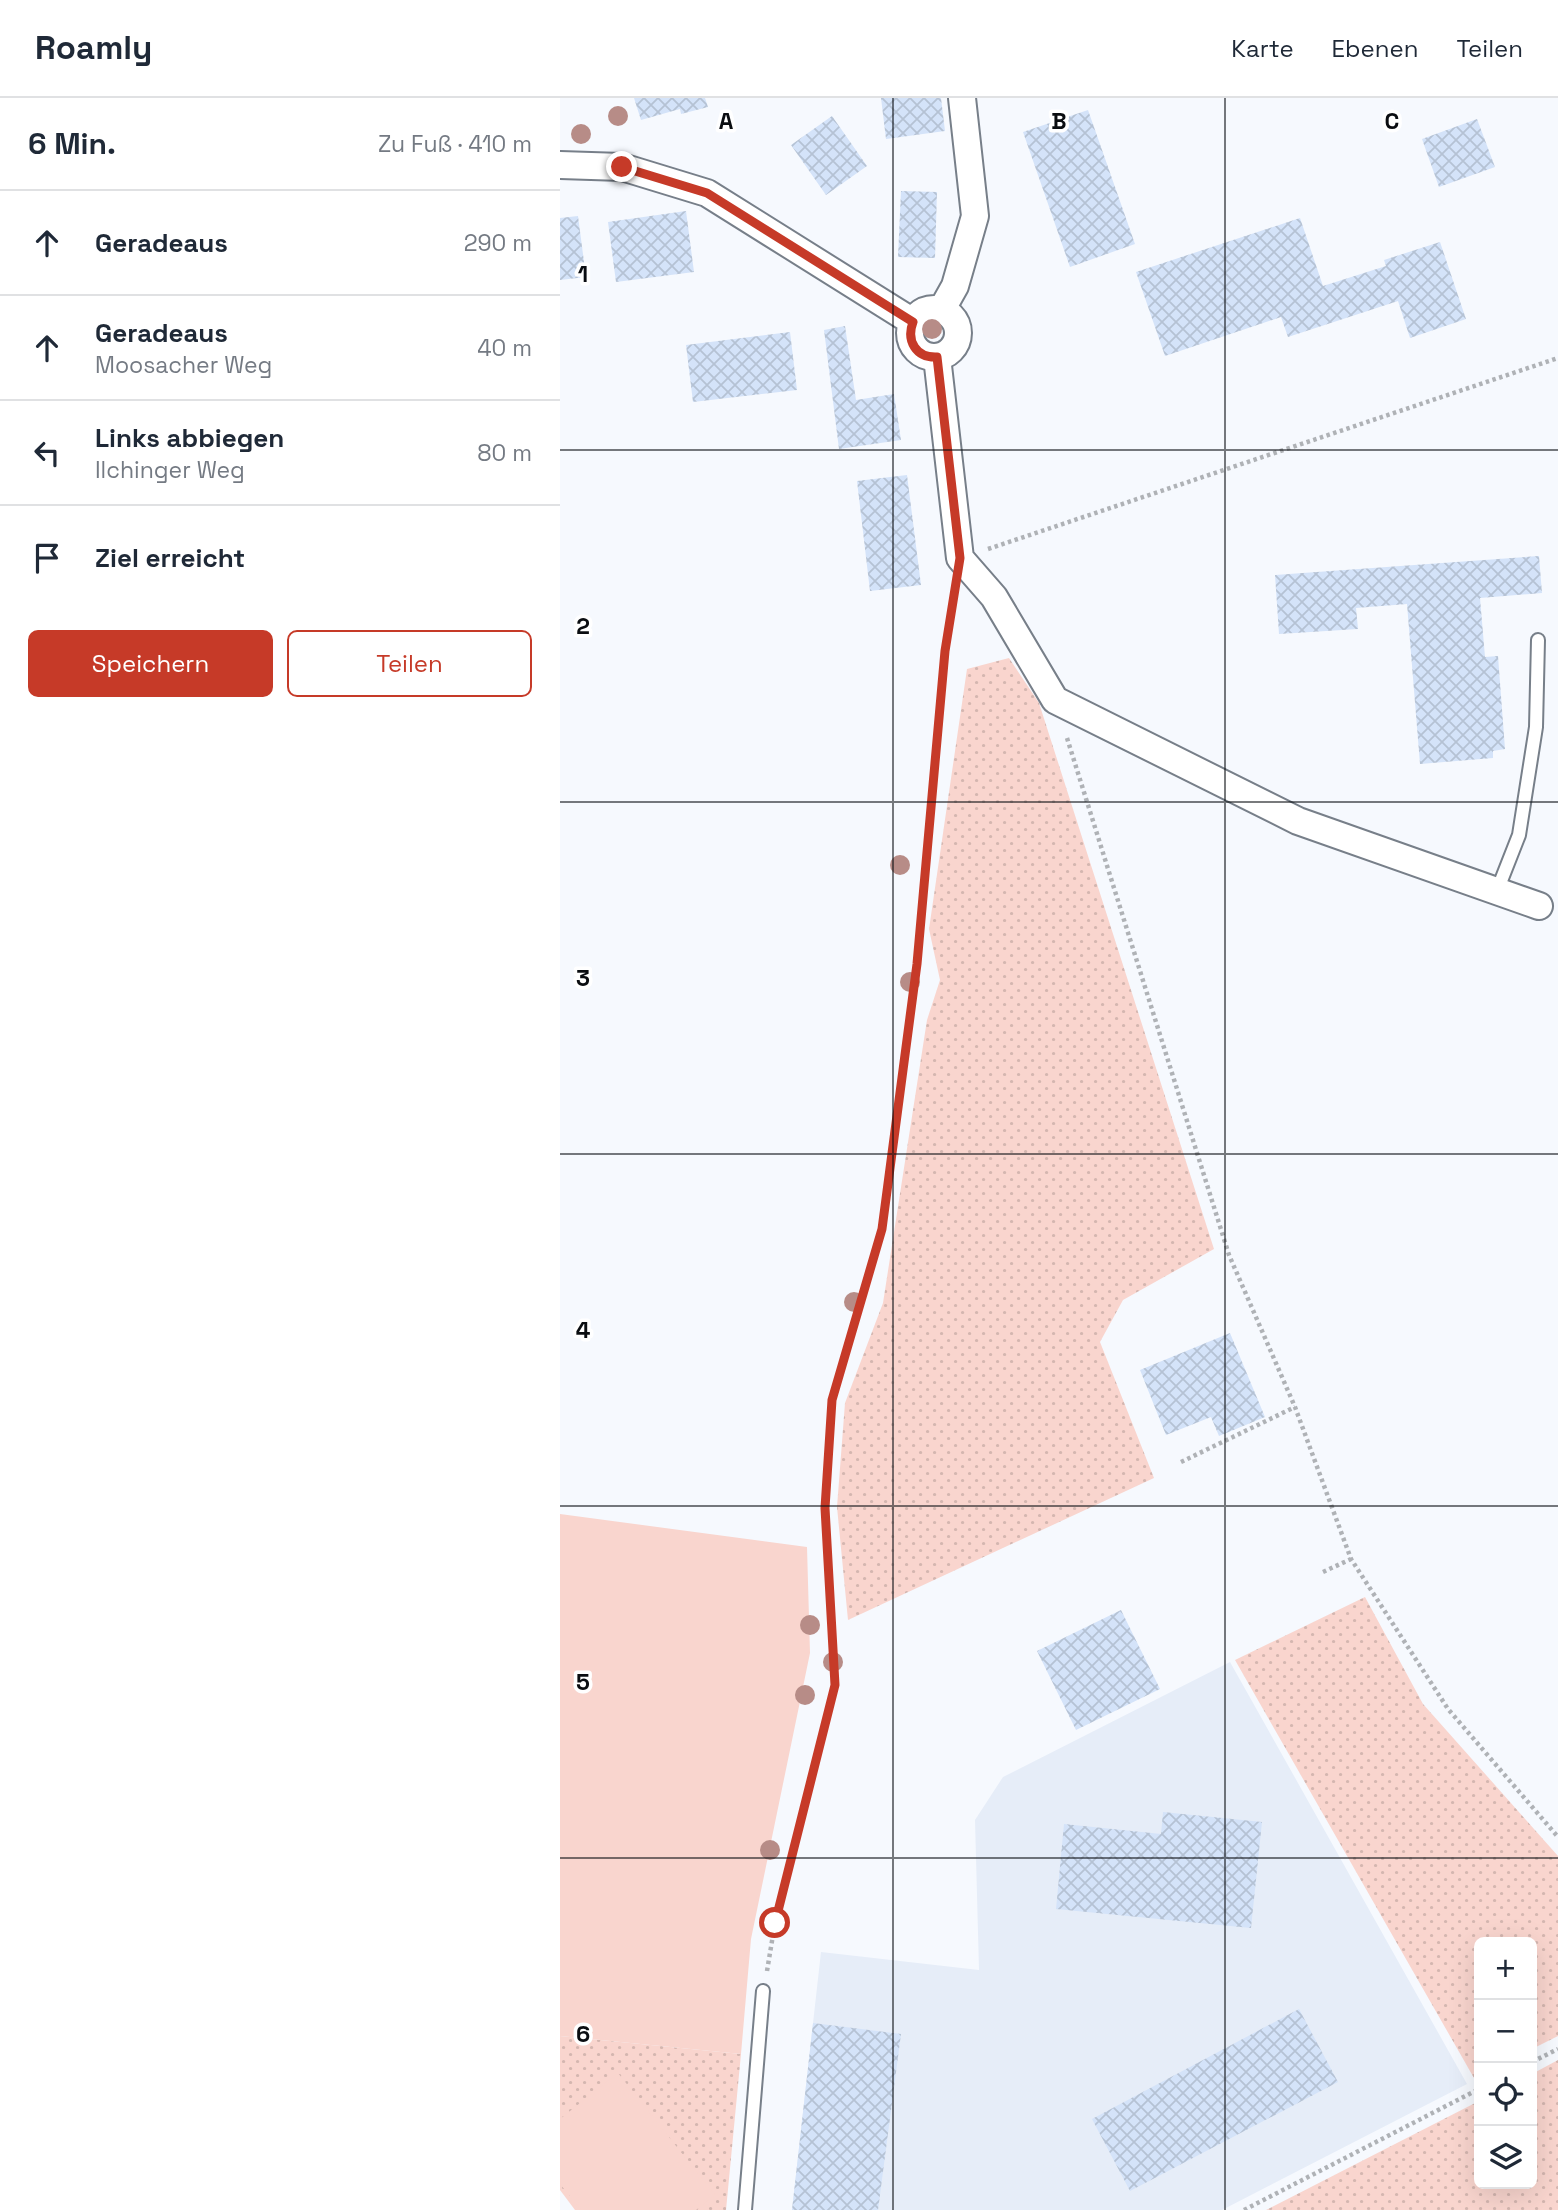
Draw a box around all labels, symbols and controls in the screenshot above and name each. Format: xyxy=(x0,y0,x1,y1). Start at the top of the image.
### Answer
text: Roamly xyxy=(35,27,152,69)
text: Karte xyxy=(1231,33,1294,64)
text: Ebenen xyxy=(1332,33,1418,64)
text: Teilen xyxy=(1456,33,1523,64)
text: A xyxy=(719,106,734,136)
text: B xyxy=(1051,106,1067,136)
text: C xyxy=(1385,106,1399,136)
text: 6 Min. xyxy=(28,124,116,163)
text: Zu Fuß · 410 m xyxy=(378,129,532,159)
route end xyxy=(606,151,637,182)
icon: ahead xyxy=(28,224,66,262)
text: Geradeaus xyxy=(95,226,228,260)
text: 290 m xyxy=(464,228,532,258)
text: 1 xyxy=(578,259,588,289)
text: Geradeaus xyxy=(95,316,228,350)
icon: ahead xyxy=(28,329,66,367)
text: 40 m xyxy=(477,333,532,363)
text: Moosacher Weg xyxy=(95,350,272,380)
text: Links abbiegen xyxy=(95,421,284,455)
icon: left xyxy=(28,434,66,472)
text: 80 m xyxy=(477,438,532,468)
text: Ilchinger Weg xyxy=(95,455,245,485)
icon: arrive xyxy=(28,539,66,577)
text: Ziel erreicht xyxy=(95,541,245,575)
text: 2 xyxy=(576,611,590,641)
button: Speichern xyxy=(28,630,273,697)
button: Teilen xyxy=(287,630,532,697)
text: 3 xyxy=(576,963,590,993)
text: 4 xyxy=(576,1315,591,1345)
text: 5 xyxy=(576,1667,590,1697)
route start xyxy=(759,1907,790,1938)
map controls xyxy=(1474,1937,1537,2189)
button: + xyxy=(1474,1937,1537,2000)
button: − xyxy=(1474,2000,1537,2063)
text: 6 xyxy=(576,2019,590,2049)
button: locate xyxy=(1474,2063,1537,2126)
button: layers xyxy=(1474,2126,1537,2189)

